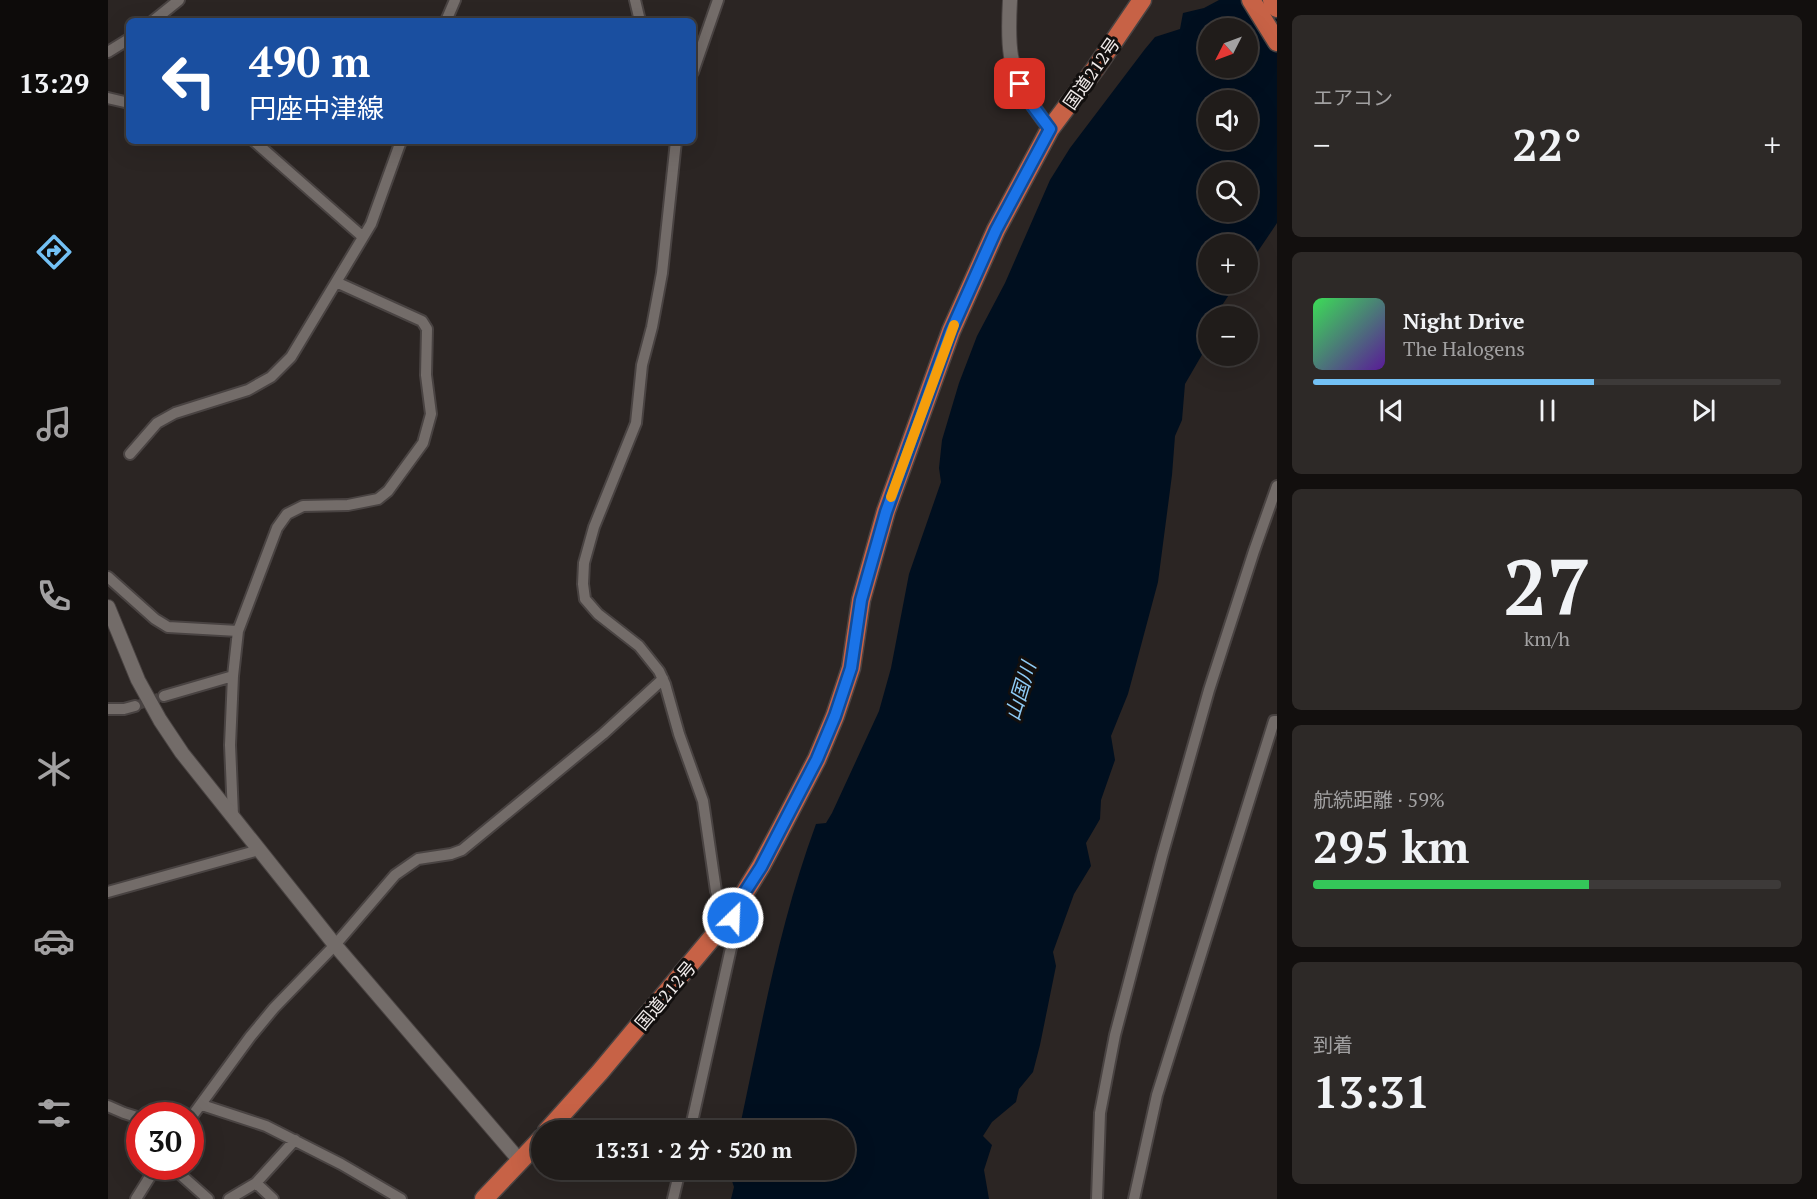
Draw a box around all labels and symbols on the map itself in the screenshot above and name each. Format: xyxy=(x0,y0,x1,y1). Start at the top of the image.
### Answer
north arrow xyxy=(1198,18,1258,78)
street label: 国道212号 xyxy=(1057,32,1125,114)
pin xyxy=(994,58,1045,109)
water label: 山国川 xyxy=(998,656,1042,724)
position arrow xyxy=(701,886,765,950)
street label: 国道212号 xyxy=(629,956,701,1034)
speed limit sign: 30 xyxy=(126,1102,204,1180)

